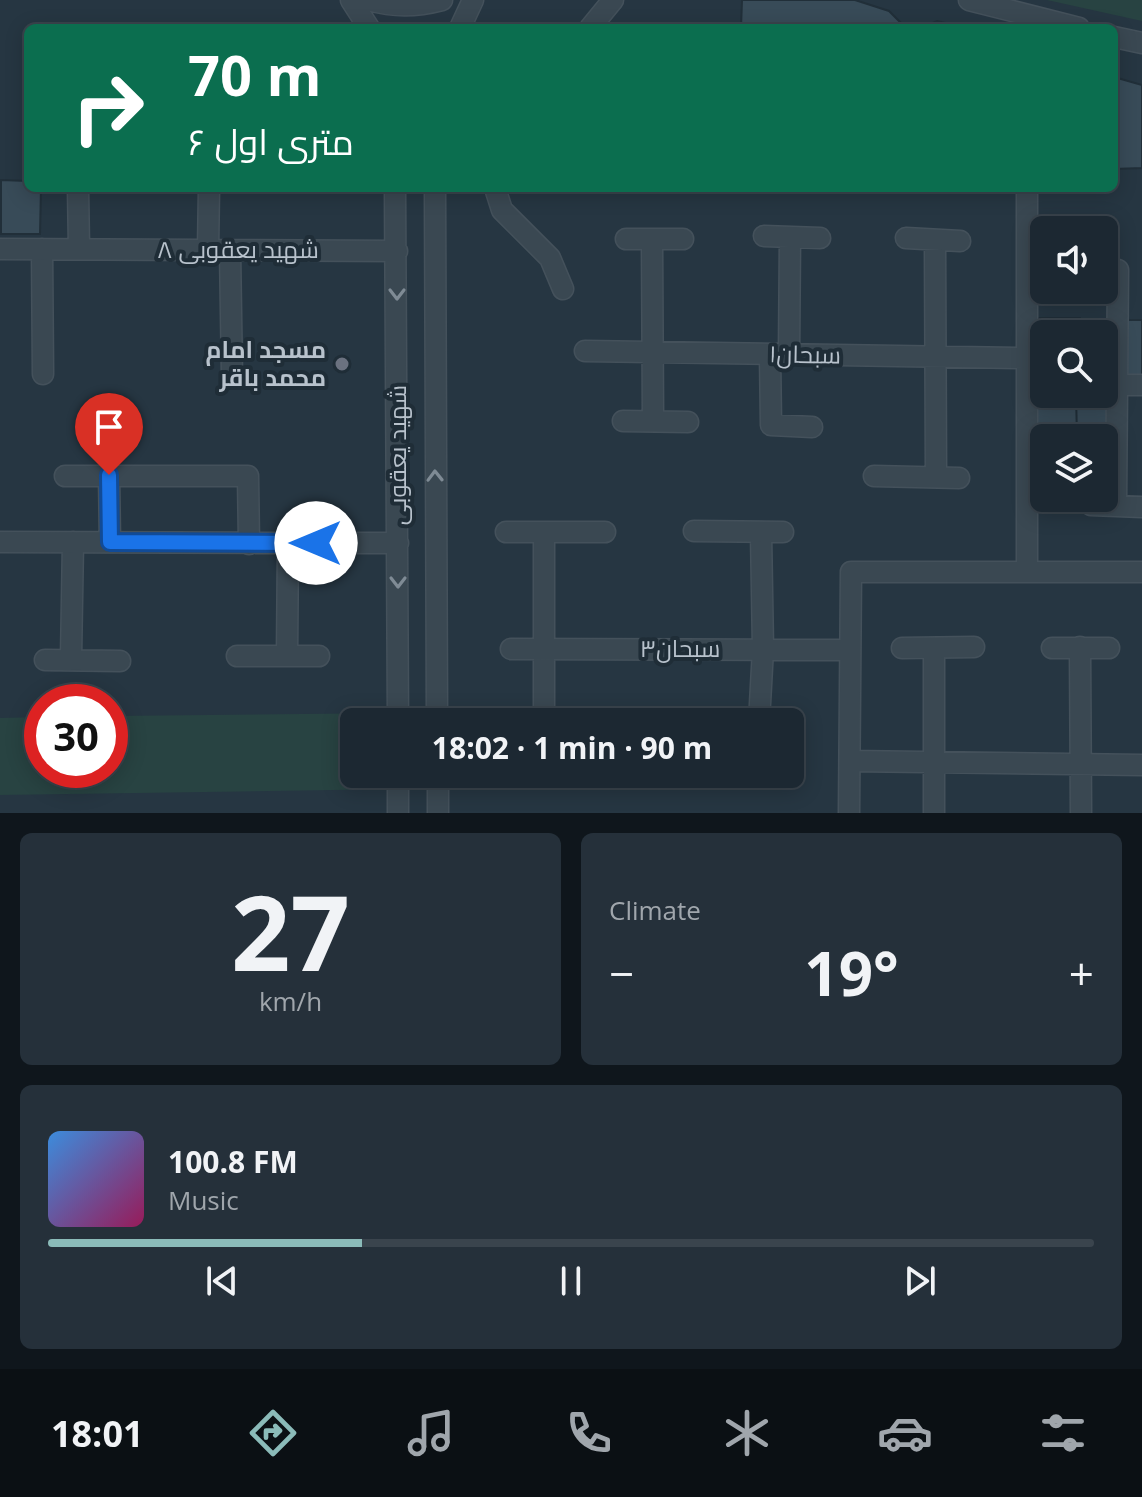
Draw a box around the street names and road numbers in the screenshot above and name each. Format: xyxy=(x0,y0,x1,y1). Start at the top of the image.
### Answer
street label: شهید یعقوبی ۸ xyxy=(157,232,319,265)
street label: سبحان۱ xyxy=(769,336,841,371)
street label: شهید یعقوبی xyxy=(380,385,413,525)
street label: سبحان۳ xyxy=(640,631,720,664)

